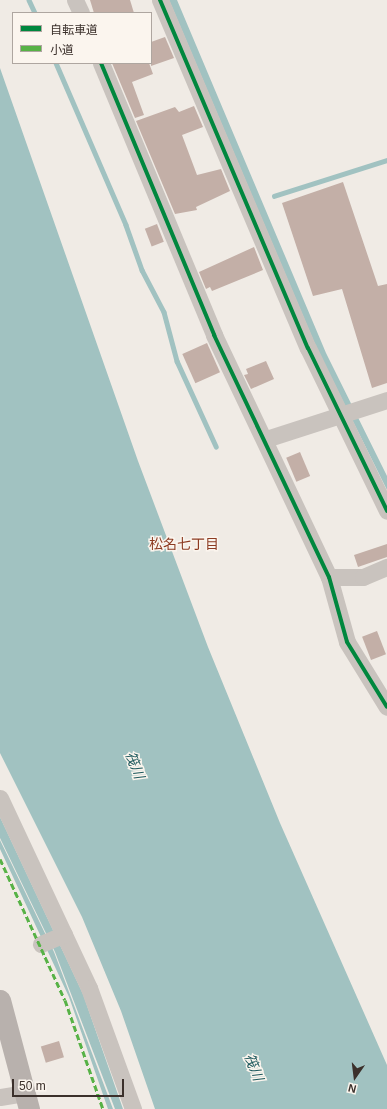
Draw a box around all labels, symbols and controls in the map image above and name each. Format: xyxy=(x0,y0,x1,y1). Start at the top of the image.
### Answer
legend xyxy=(12,12,152,64)
text: 自転車道 xyxy=(50,23,98,37)
text: 小道 xyxy=(50,43,74,57)
district label: 松名七丁目 xyxy=(149,536,219,552)
water label: 筏川 xyxy=(122,749,148,781)
water label: 筏川 xyxy=(241,1051,267,1083)
north arrow xyxy=(335,1057,375,1097)
scale bar xyxy=(14,1071,126,1097)
text: 50 m xyxy=(19,1079,46,1093)
text: N xyxy=(347,1082,357,1095)

